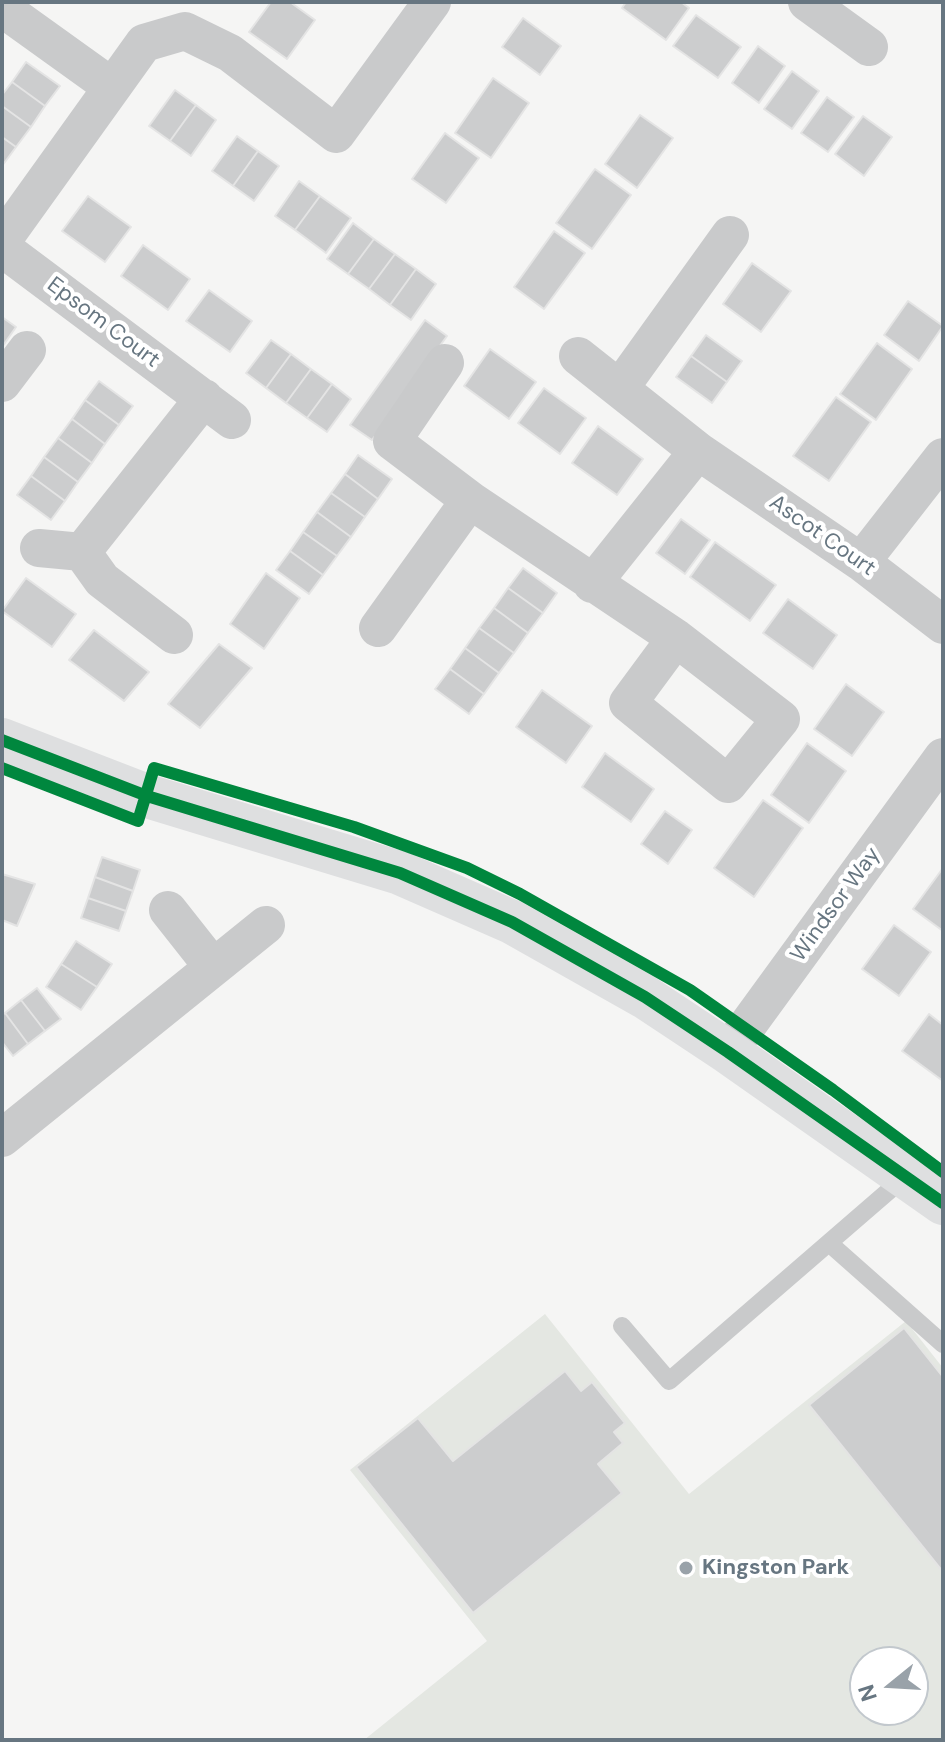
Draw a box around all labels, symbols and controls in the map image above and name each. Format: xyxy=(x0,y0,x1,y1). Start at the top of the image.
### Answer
street label: Epsom Court xyxy=(42,272,164,374)
street label: Ascot Court xyxy=(764,490,880,582)
street label: Windsor Way xyxy=(786,843,886,967)
place label: Kingston Park xyxy=(702,1555,849,1581)
marker: Kingston Park xyxy=(677,1559,695,1577)
north arrow xyxy=(849,1646,929,1726)
text: N xyxy=(851,1681,884,1705)

